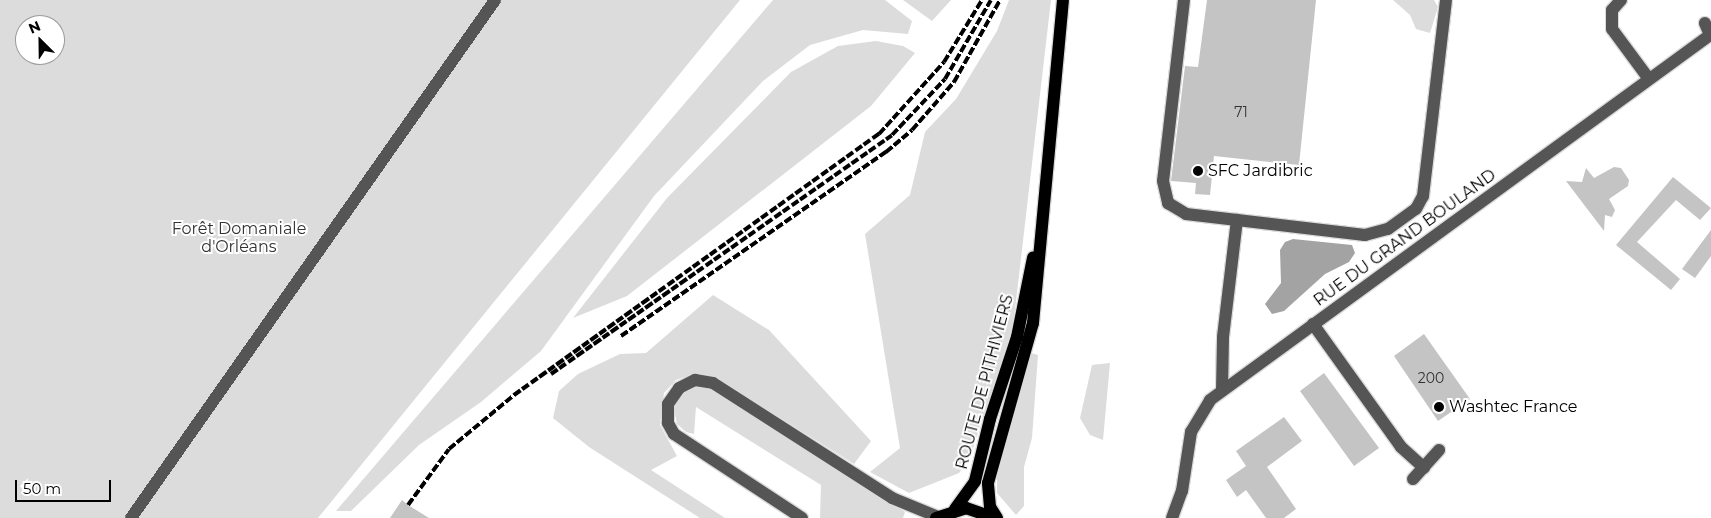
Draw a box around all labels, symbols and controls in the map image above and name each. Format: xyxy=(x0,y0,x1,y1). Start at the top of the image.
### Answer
north arrow xyxy=(15,15,65,65)
text: N xyxy=(26,17,43,38)
house number: 71 xyxy=(1234,104,1248,120)
place label: SFC Jardibric xyxy=(1208,161,1313,181)
marker: SFC Jardibric xyxy=(1192,165,1204,177)
street label: RUE DU GRAND BOULAND xyxy=(1310,165,1500,311)
park label: Forêt Domaniale d'Orléans xyxy=(172,219,306,257)
street label: ROUTE DE PITHIVIERS xyxy=(952,292,1018,472)
house number: 200 xyxy=(1418,370,1444,386)
place label: Washtec France xyxy=(1449,397,1578,417)
marker: Washtec France xyxy=(1433,401,1445,413)
scale bar xyxy=(18,470,114,502)
text: 50 m xyxy=(23,479,61,498)

